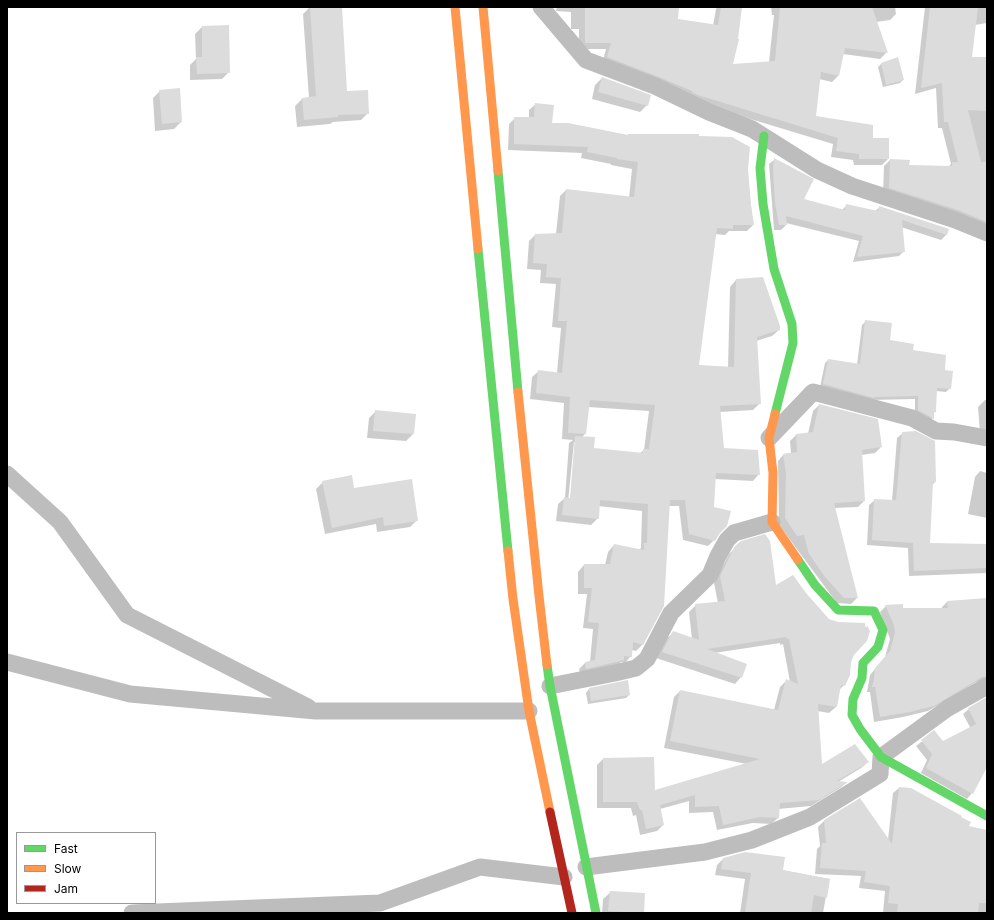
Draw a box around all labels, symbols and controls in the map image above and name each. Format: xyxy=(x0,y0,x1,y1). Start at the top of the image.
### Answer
legend xyxy=(16,832,156,904)
text: Fast xyxy=(54,841,78,856)
text: Slow xyxy=(54,861,81,876)
text: Jam xyxy=(54,881,78,896)

